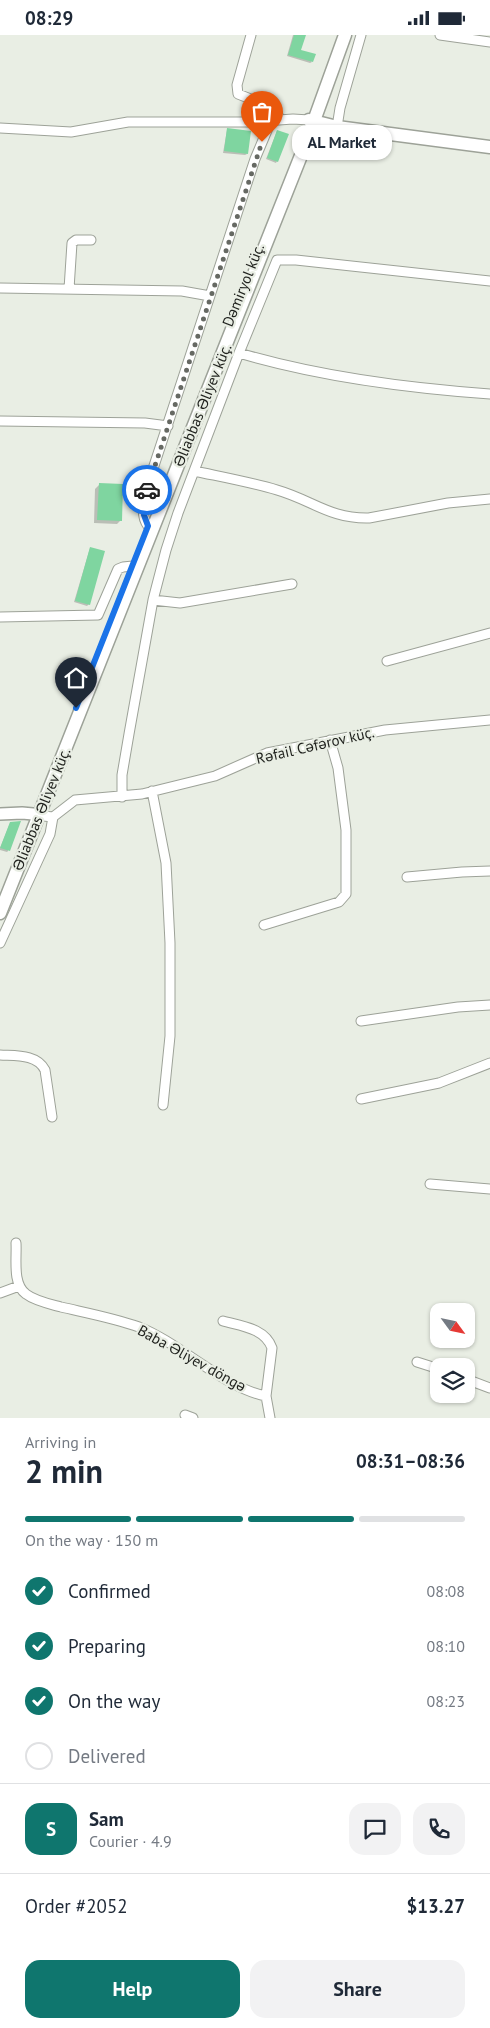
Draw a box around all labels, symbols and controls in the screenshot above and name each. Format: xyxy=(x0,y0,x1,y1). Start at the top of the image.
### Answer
text: 08:29 xyxy=(25,6,73,30)
pin xyxy=(241,91,283,142)
icon: bag xyxy=(248,98,276,126)
callout: AL Market xyxy=(292,125,392,159)
text: AL Market xyxy=(308,132,376,152)
street label: Dəmiryol küç. xyxy=(218,241,268,329)
street label: Əliabbas Əliyev küç. xyxy=(169,341,235,469)
courier xyxy=(122,465,172,515)
icon: car xyxy=(133,476,161,504)
pin xyxy=(55,657,97,708)
icon: home xyxy=(62,664,90,692)
street label: Rəfail Cəfərov küç. xyxy=(254,722,376,768)
street label: Əliabbas Əliyev küç. xyxy=(8,745,74,873)
north arrow xyxy=(430,1303,475,1347)
map controls xyxy=(430,1303,475,1403)
street label: Baba Əliyev döngə xyxy=(134,1320,250,1396)
button: layers xyxy=(430,1358,475,1403)
text: Arriving in xyxy=(25,1432,96,1452)
text: 08:31–08:36 xyxy=(356,1449,465,1473)
text: 2 min xyxy=(25,1450,103,1492)
text: On the way · 150 m xyxy=(25,1530,158,1550)
icon: check xyxy=(25,1577,53,1605)
text: Confirmed xyxy=(68,1579,151,1603)
text: 08:08 xyxy=(427,1581,465,1601)
icon: check xyxy=(25,1632,53,1660)
text: Preparing xyxy=(68,1634,146,1658)
text: 08:10 xyxy=(427,1636,465,1656)
icon: check xyxy=(25,1687,53,1715)
text: On the way xyxy=(68,1689,160,1713)
text: 08:23 xyxy=(427,1691,465,1711)
text: Delivered xyxy=(68,1744,146,1768)
button: chat xyxy=(349,1803,401,1855)
button: phone xyxy=(413,1803,465,1855)
text: Sam xyxy=(89,1807,124,1831)
text: S xyxy=(46,1817,56,1841)
text: Courier · 4.9 xyxy=(89,1831,172,1851)
text: Order #2052 xyxy=(25,1894,128,1918)
text: $13.27 xyxy=(406,1894,465,1918)
button: Help xyxy=(25,1960,240,2018)
button: Share xyxy=(250,1960,465,2018)

